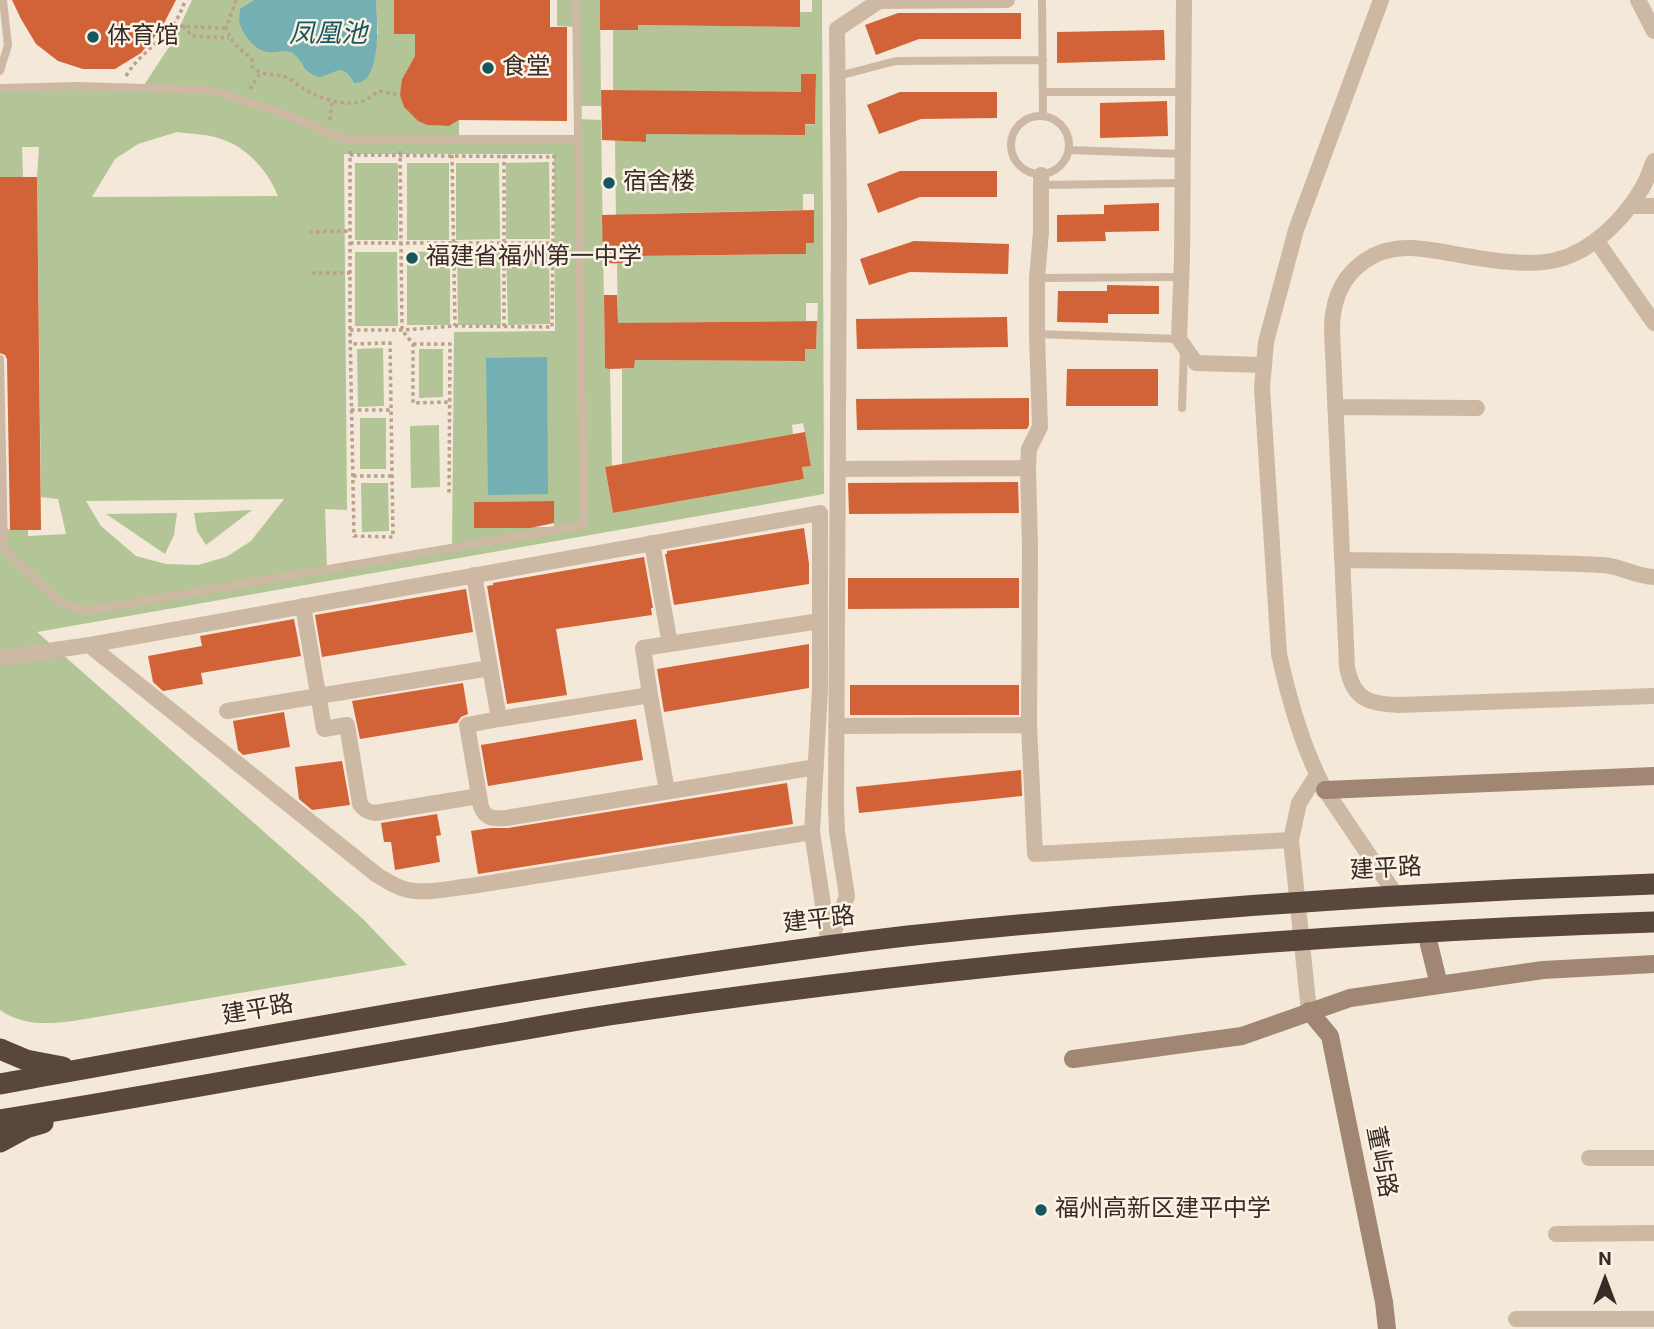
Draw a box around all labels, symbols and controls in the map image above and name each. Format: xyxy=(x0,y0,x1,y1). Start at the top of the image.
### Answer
water label: 凤凰池 xyxy=(289,19,367,51)
place label: 体育馆 xyxy=(107,23,179,51)
marker: 体育馆 xyxy=(85,29,101,45)
place label: 食堂 xyxy=(502,54,550,82)
marker: 食堂 xyxy=(480,60,496,76)
place label: 宿舍楼 xyxy=(623,169,695,197)
marker: 宿舍楼 xyxy=(601,175,617,191)
place label: 福建省福州第一中学 xyxy=(426,244,642,272)
marker: 福建省福州第一中学 xyxy=(404,250,420,266)
street label: 建平路 xyxy=(1349,854,1423,886)
street label: 建平路 xyxy=(782,902,856,940)
street label: 建平路 xyxy=(220,991,296,1031)
street label: 董屿路 xyxy=(1359,1124,1401,1200)
place label: 福州高新区建平中学 xyxy=(1055,1196,1271,1224)
marker: 福州高新区建平中学 xyxy=(1033,1202,1049,1218)
north arrow xyxy=(1570,1245,1640,1315)
text: N xyxy=(1598,1247,1612,1270)

